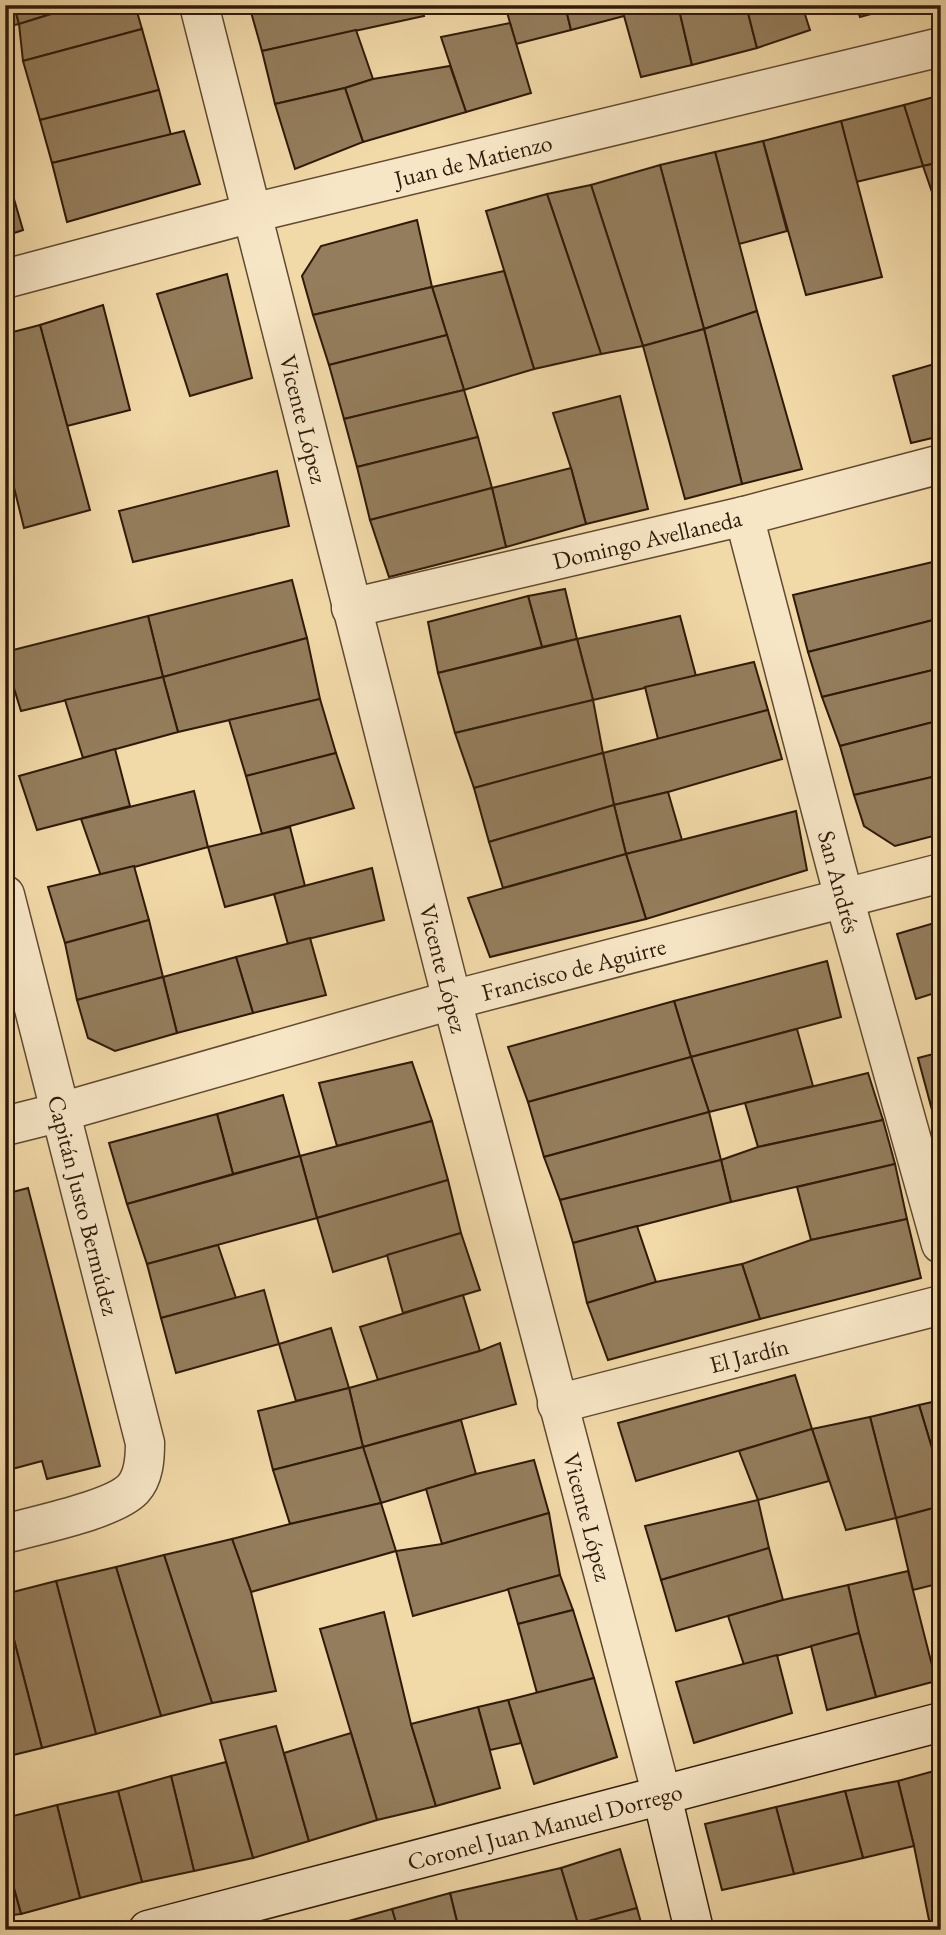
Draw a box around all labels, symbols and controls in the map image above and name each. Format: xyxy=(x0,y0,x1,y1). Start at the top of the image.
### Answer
street label: Juan de Matienzo xyxy=(389,126,555,194)
street label: Vicente López xyxy=(273,351,335,486)
street label: Domingo Avellaneda xyxy=(549,501,745,576)
street label: San Andrés xyxy=(811,827,869,936)
street label: Vicente López xyxy=(413,901,475,1036)
street label: Francisco de Aguirre xyxy=(478,930,669,1007)
street label: Capitán Justo Bermúdez xyxy=(41,1092,127,1318)
street label: El Jardín xyxy=(706,1329,792,1380)
street label: Vicente López xyxy=(557,1449,620,1584)
street label: Coronel Juan Manuel Dorrego xyxy=(404,1775,686,1877)

